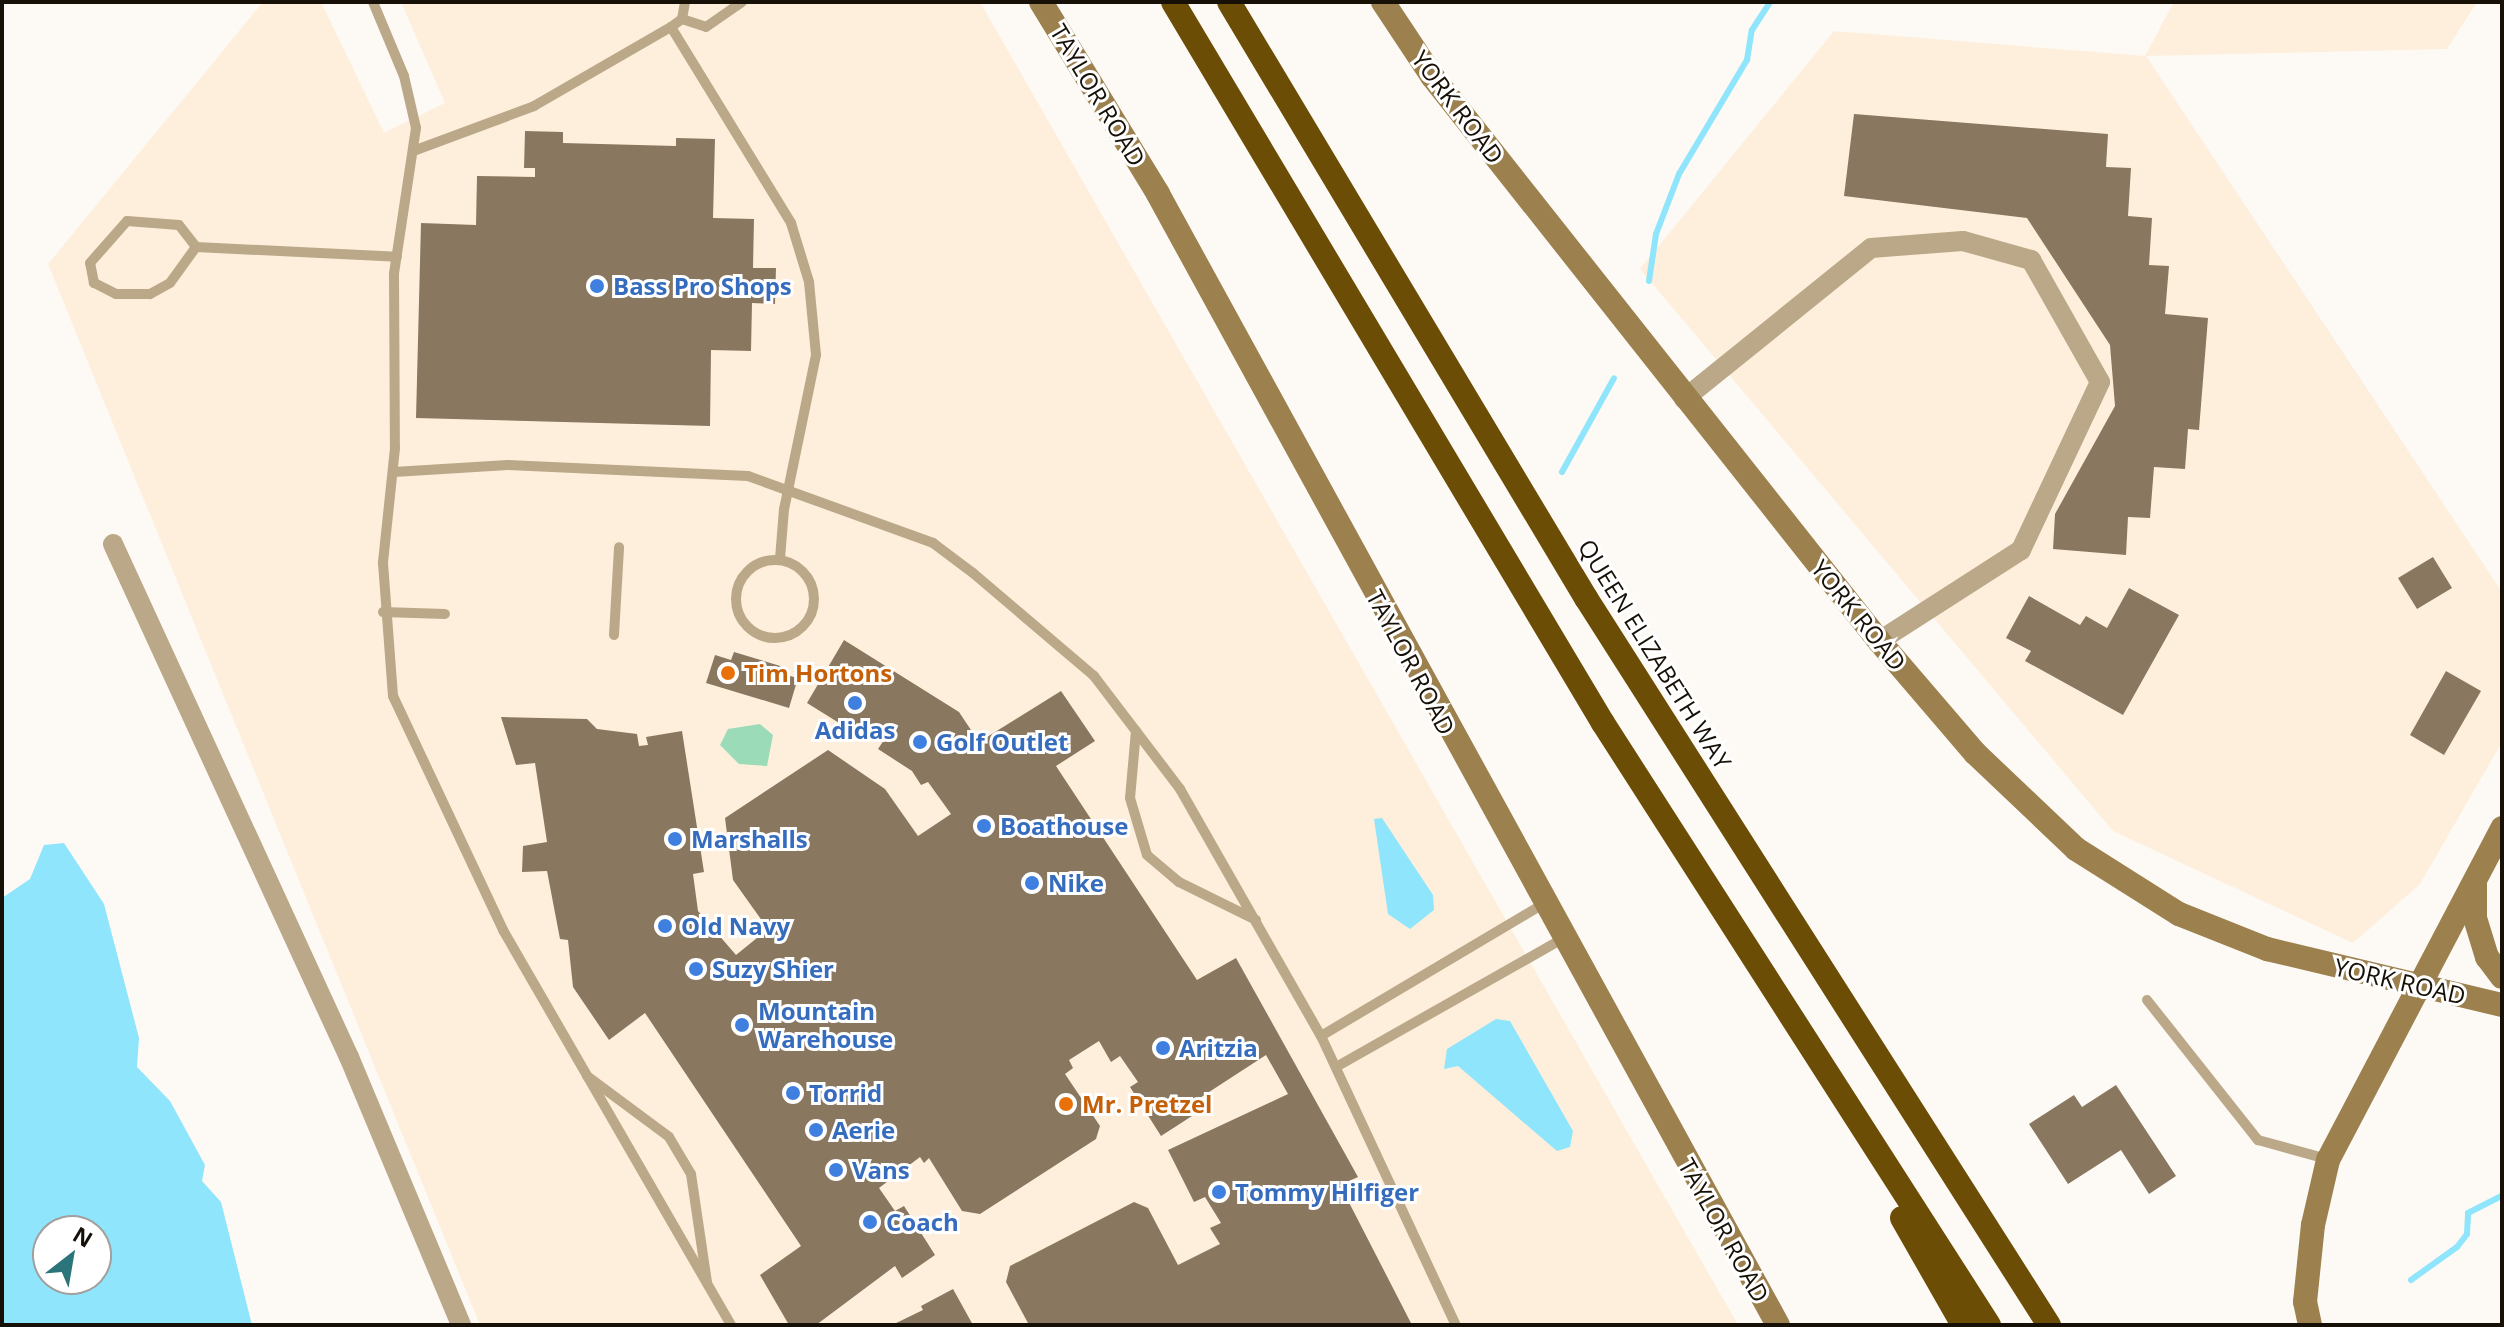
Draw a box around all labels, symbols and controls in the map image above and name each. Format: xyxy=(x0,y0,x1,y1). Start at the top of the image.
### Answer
street label: TAYLOR ROAD xyxy=(1044,19,1152,171)
street label: YORK ROAD xyxy=(1406,45,1510,169)
place label: Bass Pro Shops xyxy=(613,272,792,300)
marker: Bass Pro Shops xyxy=(588,277,606,295)
street label: QUEEN ELIZABETH WAY xyxy=(1572,534,1738,774)
street label: YORK ROAD xyxy=(1806,554,1912,676)
street label: TAYLOR ROAD xyxy=(1361,585,1461,739)
place label: Tim Hortons xyxy=(744,659,892,687)
marker: Tim Hortons xyxy=(719,664,737,682)
marker: Adidas xyxy=(846,694,864,712)
place label: Adidas xyxy=(815,716,895,744)
place label: Golf Outlet xyxy=(936,728,1068,756)
marker: Golf Outlet xyxy=(911,733,929,751)
place label: Boathouse xyxy=(1000,812,1128,840)
marker: Boathouse xyxy=(975,817,993,835)
place label: Marshalls xyxy=(691,825,808,853)
marker: Marshalls xyxy=(666,830,684,848)
place label: Nike xyxy=(1048,869,1104,897)
marker: Nike xyxy=(1023,874,1041,892)
place label: Old Navy xyxy=(681,912,790,940)
marker: Old Navy xyxy=(656,917,674,935)
street label: YORK ROAD xyxy=(2332,952,2468,1010)
place label: Suzy Shier xyxy=(712,955,834,983)
marker: Suzy Shier xyxy=(687,960,705,978)
place label: Mountain Warehouse xyxy=(758,997,893,1053)
marker: Mountain Warehouse xyxy=(733,1016,751,1034)
place label: Aritzia xyxy=(1179,1034,1258,1062)
marker: Aritzia xyxy=(1154,1039,1172,1057)
place label: Torrid xyxy=(809,1079,882,1107)
marker: Torrid xyxy=(784,1084,802,1102)
place label: Mr. Pretzel xyxy=(1082,1090,1212,1118)
marker: Mr. Pretzel xyxy=(1057,1095,1075,1113)
place label: Aerie xyxy=(832,1116,895,1144)
marker: Aerie xyxy=(807,1121,825,1139)
street label: TAYLOR ROAD xyxy=(1673,1153,1775,1307)
place label: Vans xyxy=(852,1156,910,1184)
marker: Vans xyxy=(827,1161,845,1179)
place label: Tommy Hilfiger xyxy=(1235,1178,1419,1206)
marker: Tommy Hilfiger xyxy=(1210,1183,1228,1201)
place label: Coach xyxy=(886,1208,959,1236)
marker: Coach xyxy=(861,1213,879,1231)
north arrow xyxy=(32,1215,112,1295)
text: N xyxy=(68,1219,99,1254)

